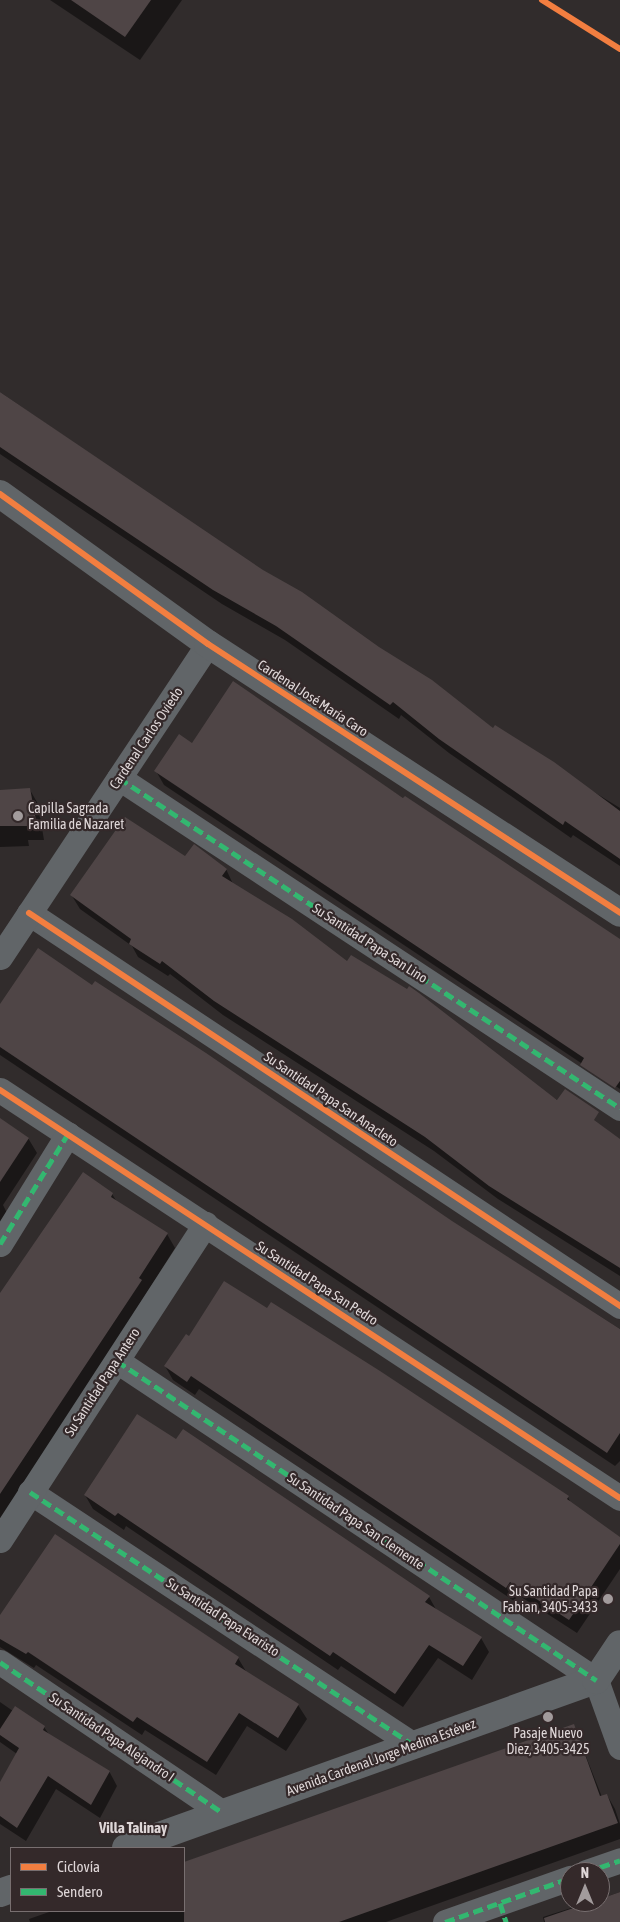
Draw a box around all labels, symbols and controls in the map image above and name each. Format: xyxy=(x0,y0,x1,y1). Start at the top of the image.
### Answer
street label: Cardenal José María Caro xyxy=(255,656,371,740)
street label: Cardenal Carlos Oviedo xyxy=(106,684,186,792)
place label: Capilla Sagrada Familia de Nazaret xyxy=(28,800,124,832)
marker: Capilla Sagrada Familia de Nazaret xyxy=(12,810,24,822)
street label: Su Santidad Papa San Lino xyxy=(309,899,431,987)
street label: Su Santidad Papa San Anacleto xyxy=(261,1048,401,1150)
street label: Su Santidad Papa San Pedro xyxy=(253,1237,381,1329)
street label: Su Santidad Papa Antero xyxy=(61,1325,143,1439)
street label: Su Santidad Papa San Clemente xyxy=(284,1469,428,1573)
street label: Su Santidad Papa Evaristo xyxy=(163,1574,283,1660)
place label: Su Santidad Papa Fabian, 3405-3433 xyxy=(502,1583,598,1615)
marker: Su Santidad Papa Fabian, 3405-3433 xyxy=(602,1593,614,1605)
street label: Su Santidad Papa Alejandro I xyxy=(46,1689,178,1785)
marker: Pasaje Nuevo Diez, 3405-3425 xyxy=(542,1711,554,1723)
street label: Avenida Cardenal Jorge Medina Estévez xyxy=(284,1715,478,1799)
place label: Pasaje Nuevo Diez, 3405-3425 xyxy=(506,1725,590,1758)
district label: Villa Talinay xyxy=(99,1819,167,1837)
legend xyxy=(10,1847,185,1912)
text: Ciclovía xyxy=(57,1858,100,1875)
north arrow xyxy=(560,1862,610,1912)
text: N xyxy=(581,1865,589,1881)
text: Sendero xyxy=(57,1883,103,1900)

